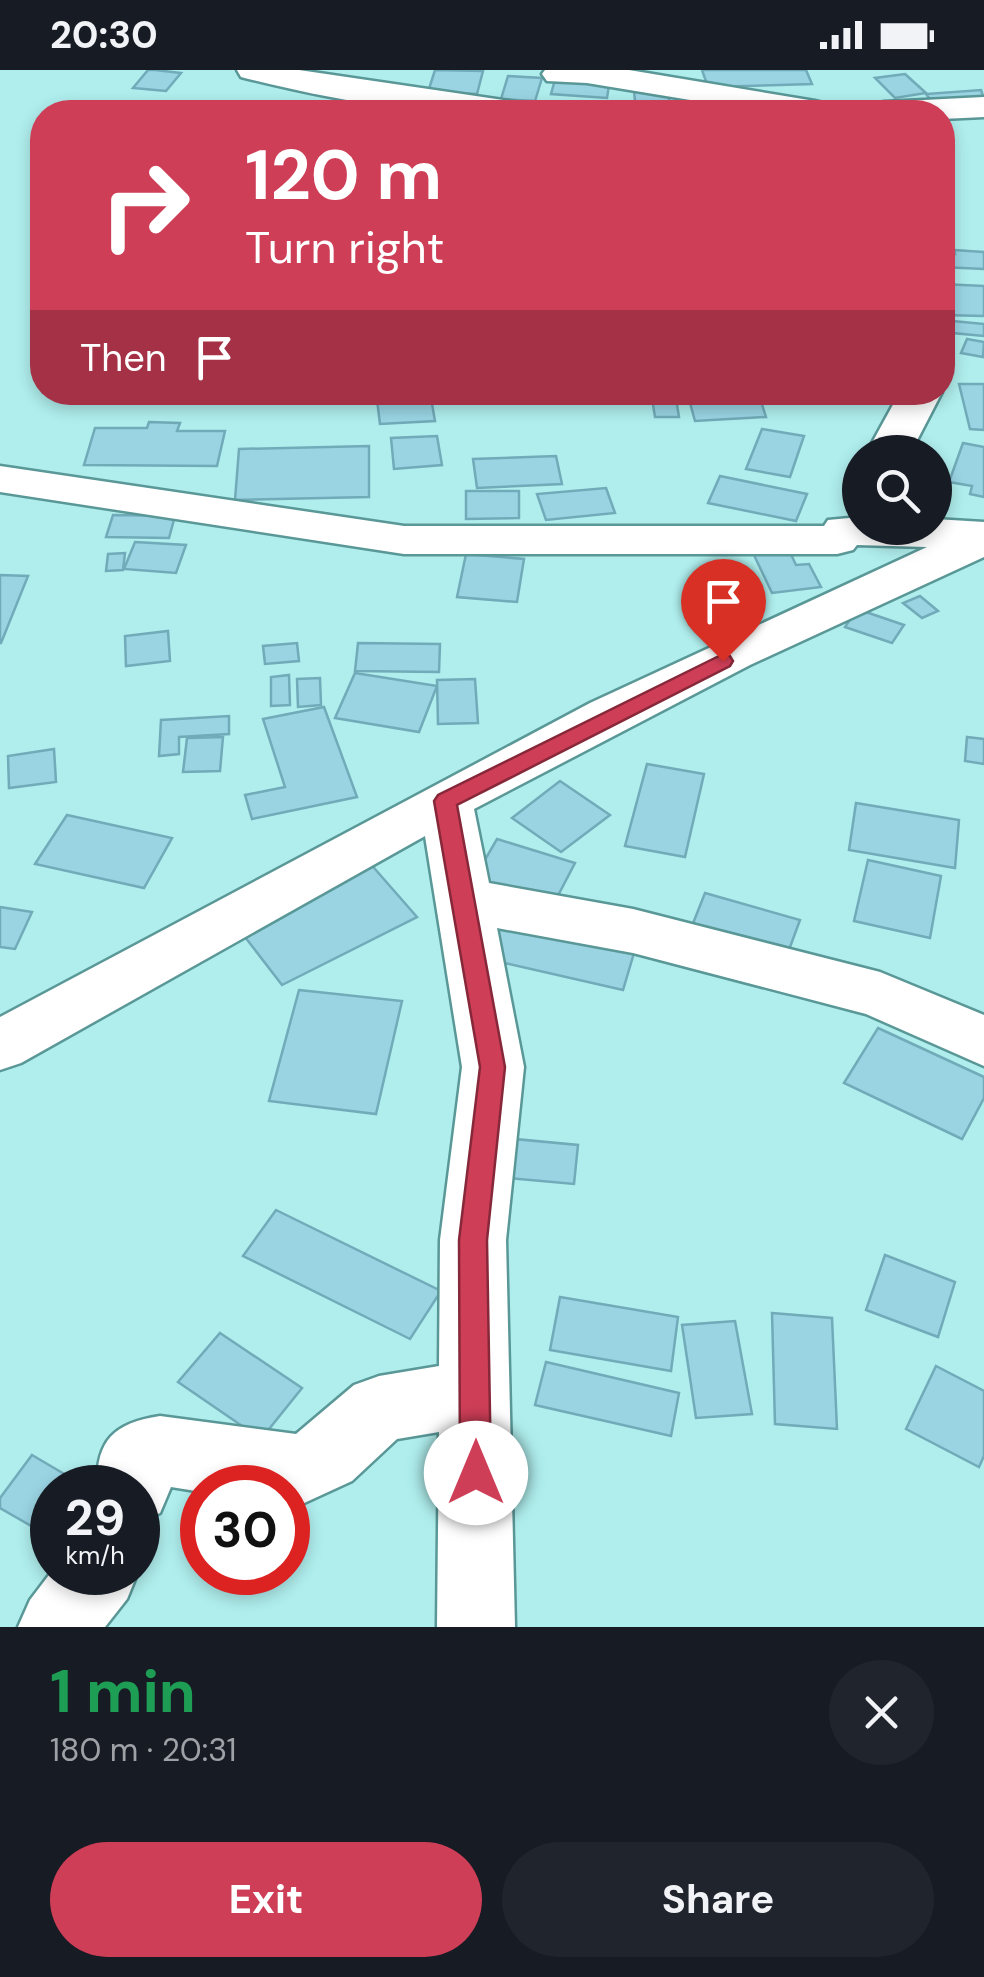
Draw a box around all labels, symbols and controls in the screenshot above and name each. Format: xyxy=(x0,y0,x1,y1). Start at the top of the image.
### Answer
text: 20:30 xyxy=(50,10,158,60)
text: 120 m xyxy=(245,130,442,221)
icon: right xyxy=(80,140,210,270)
text: Turn right xyxy=(245,218,444,277)
icon: arrive xyxy=(187,330,242,385)
text: Then xyxy=(80,333,167,383)
map controls xyxy=(842,435,952,545)
button: search xyxy=(842,435,952,545)
pin xyxy=(681,559,766,662)
icon: arrive xyxy=(696,574,751,629)
position arrow xyxy=(424,1421,528,1525)
speed limit sign: 30 xyxy=(180,1465,310,1595)
text: 29 xyxy=(65,1485,125,1551)
text: km/h xyxy=(65,1539,125,1572)
text: 1 min xyxy=(50,1652,196,1731)
button: close xyxy=(829,1660,934,1765)
text: 180 m · 20:31 xyxy=(50,1729,237,1771)
button: Exit xyxy=(50,1842,482,1957)
button: Share xyxy=(502,1842,934,1957)

